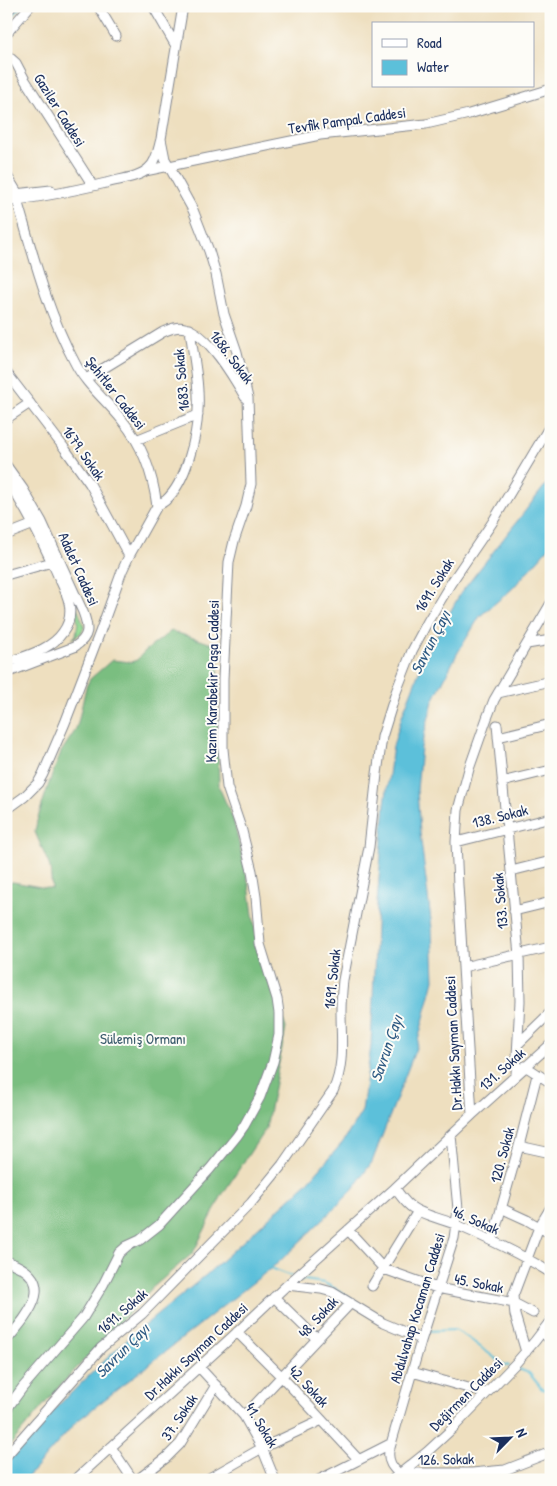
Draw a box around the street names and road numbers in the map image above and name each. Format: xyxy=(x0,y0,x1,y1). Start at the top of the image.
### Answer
street label: Gaziler Caddesi xyxy=(29,69,91,151)
street label: Tevfik Pampal Caddesi xyxy=(287,101,407,139)
street label: 1686. Sokak xyxy=(205,326,259,388)
street label: 1683. Sokak xyxy=(168,348,194,412)
street label: Şehitler Caddesi xyxy=(81,352,151,434)
street label: 1679. Sokak xyxy=(58,421,110,485)
street label: Adalet Caddesi xyxy=(53,529,105,609)
street label: 1691. Sokak xyxy=(409,554,459,616)
street label: Kazım Karabekir Paşa Caddesi xyxy=(200,600,224,762)
street label: 138. Sokak xyxy=(470,799,530,833)
street label: 133. Sokak xyxy=(487,872,513,930)
street label: 1691. Sokak xyxy=(318,948,346,1010)
street label: Dr.Hakkı Sayman Caddesi xyxy=(439,975,467,1111)
street label: 131. Sokak xyxy=(474,1043,530,1095)
street label: 120. Sokak xyxy=(484,1125,520,1185)
street label: 46. Sokak xyxy=(449,1200,503,1240)
street label: Abdulvahap Kocaman Caddesi xyxy=(384,1230,450,1386)
street label: 45. Sokak xyxy=(453,1268,505,1298)
street label: 1691. Sokak xyxy=(92,1283,152,1339)
street label: 48. Sokak xyxy=(293,1292,343,1342)
street label: Dr.Hakkı Sayman Caddesi xyxy=(140,1297,252,1405)
street label: Değirmen Caddesi xyxy=(425,1353,507,1435)
street label: 42. Sokak xyxy=(284,1360,334,1412)
street label: 37. Sokak xyxy=(156,1390,202,1444)
street label: 41. Sokak xyxy=(240,1399,284,1451)
street label: 126. Sokak xyxy=(418,1448,474,1470)

